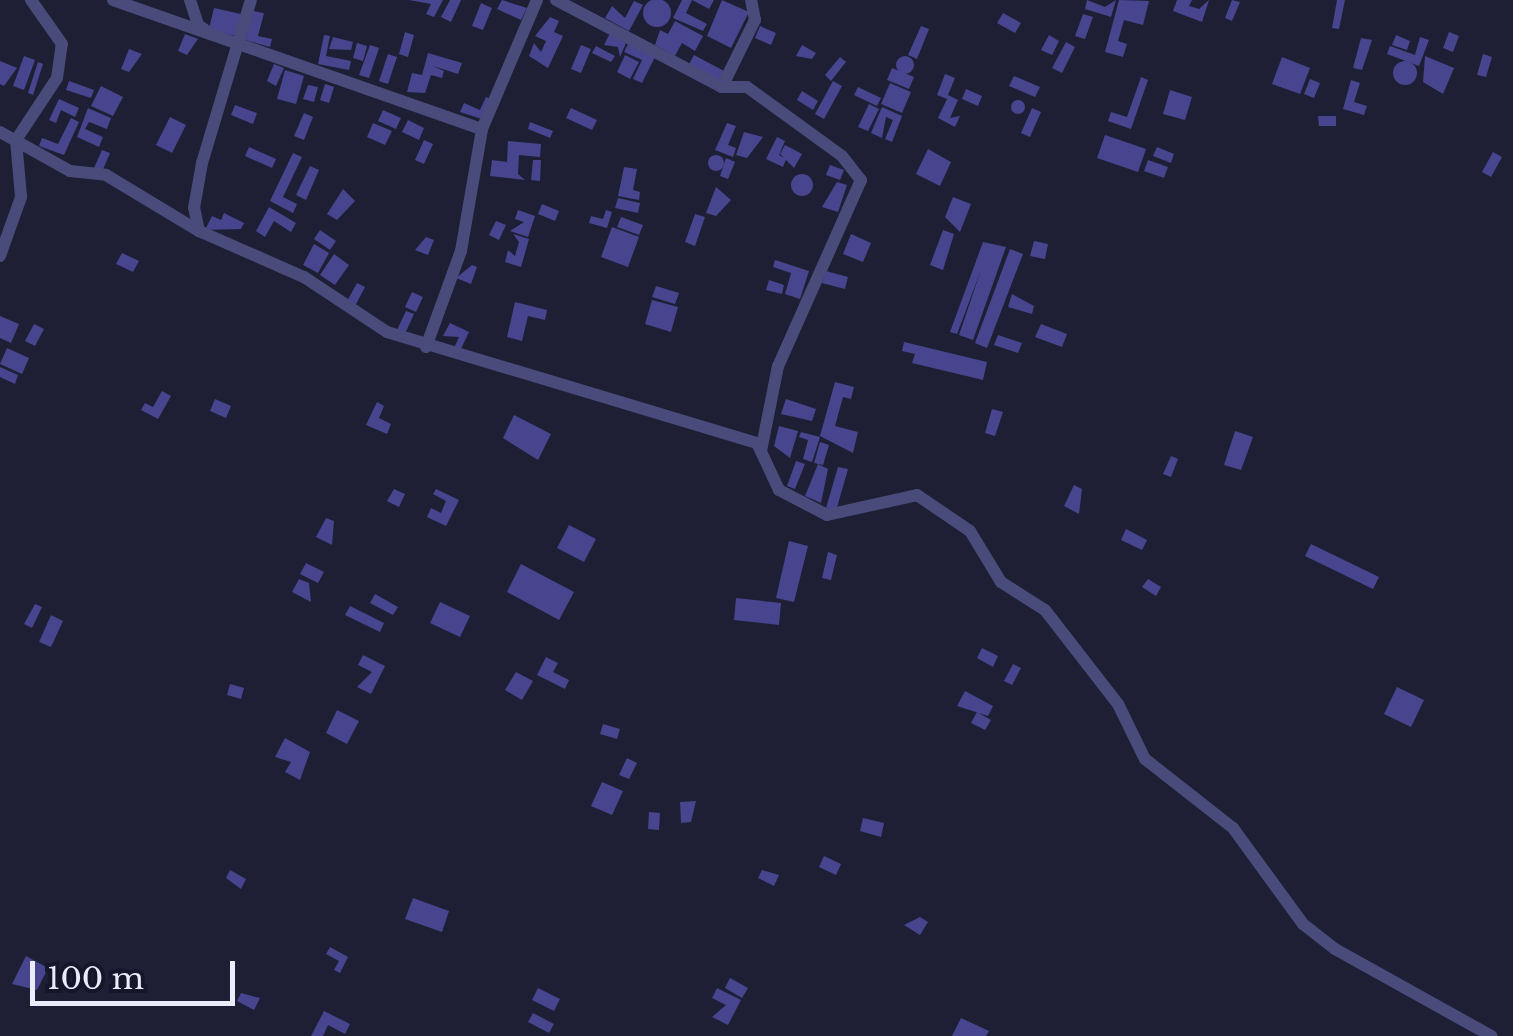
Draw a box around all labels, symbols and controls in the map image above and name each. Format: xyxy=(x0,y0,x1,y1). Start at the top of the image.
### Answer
scale bar xyxy=(35,941,240,1003)
text: 100 m xyxy=(47,960,144,997)

